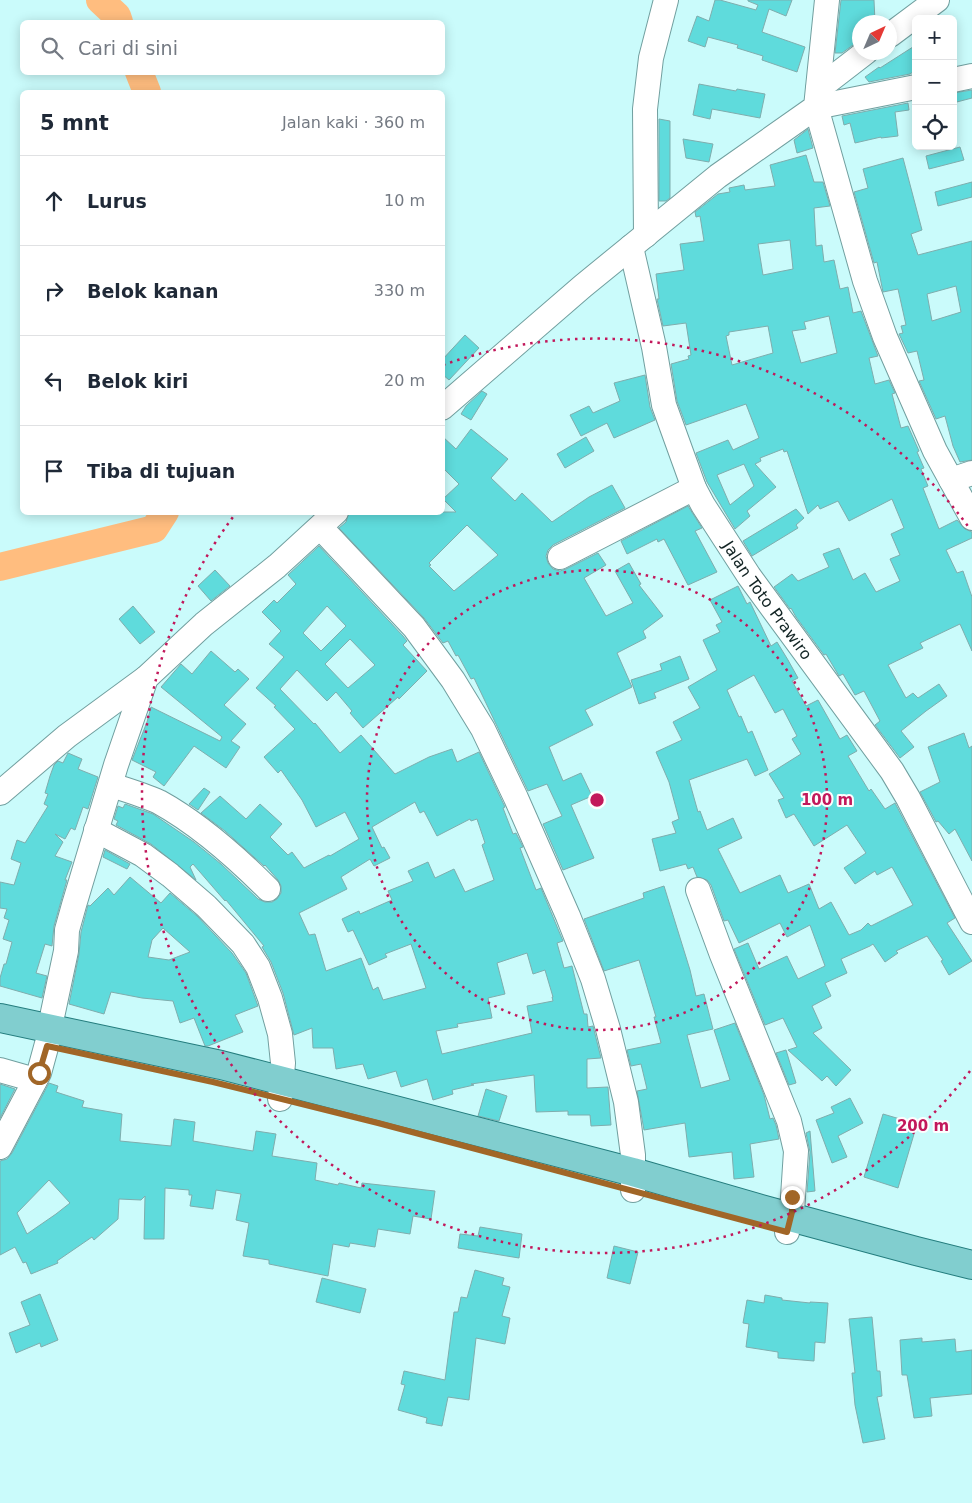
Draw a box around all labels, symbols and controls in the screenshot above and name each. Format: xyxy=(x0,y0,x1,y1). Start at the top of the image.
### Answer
north arrow xyxy=(852,15,897,60)
map controls xyxy=(912,15,957,150)
button: + xyxy=(912,15,957,60)
search box xyxy=(20,20,445,75)
icon: search xyxy=(38,34,66,62)
text: Cari di sini xyxy=(78,37,178,59)
button: − xyxy=(912,60,957,105)
button: locate xyxy=(912,105,957,150)
text: 5 mnt xyxy=(40,111,109,135)
text: Jalan kaki · 360 m xyxy=(282,113,425,132)
icon: ahead xyxy=(40,187,68,215)
text: Lurus xyxy=(87,190,147,212)
text: 10 m xyxy=(384,191,425,210)
icon: right xyxy=(40,277,68,305)
text: Belok kanan xyxy=(87,280,219,302)
text: 330 m xyxy=(374,281,425,300)
icon: left xyxy=(40,367,68,395)
text: Belok kiri xyxy=(87,370,188,392)
text: 20 m xyxy=(384,371,425,390)
icon: arrive xyxy=(40,457,68,485)
text: Tiba di tujuan xyxy=(87,460,235,482)
street label: Jalan Toto Prawiro xyxy=(719,536,816,663)
centre of rings xyxy=(588,791,606,809)
text: 100 m xyxy=(801,791,853,809)
route start xyxy=(28,1062,51,1085)
text: 200 m xyxy=(897,1117,949,1135)
route end xyxy=(781,1186,804,1209)

